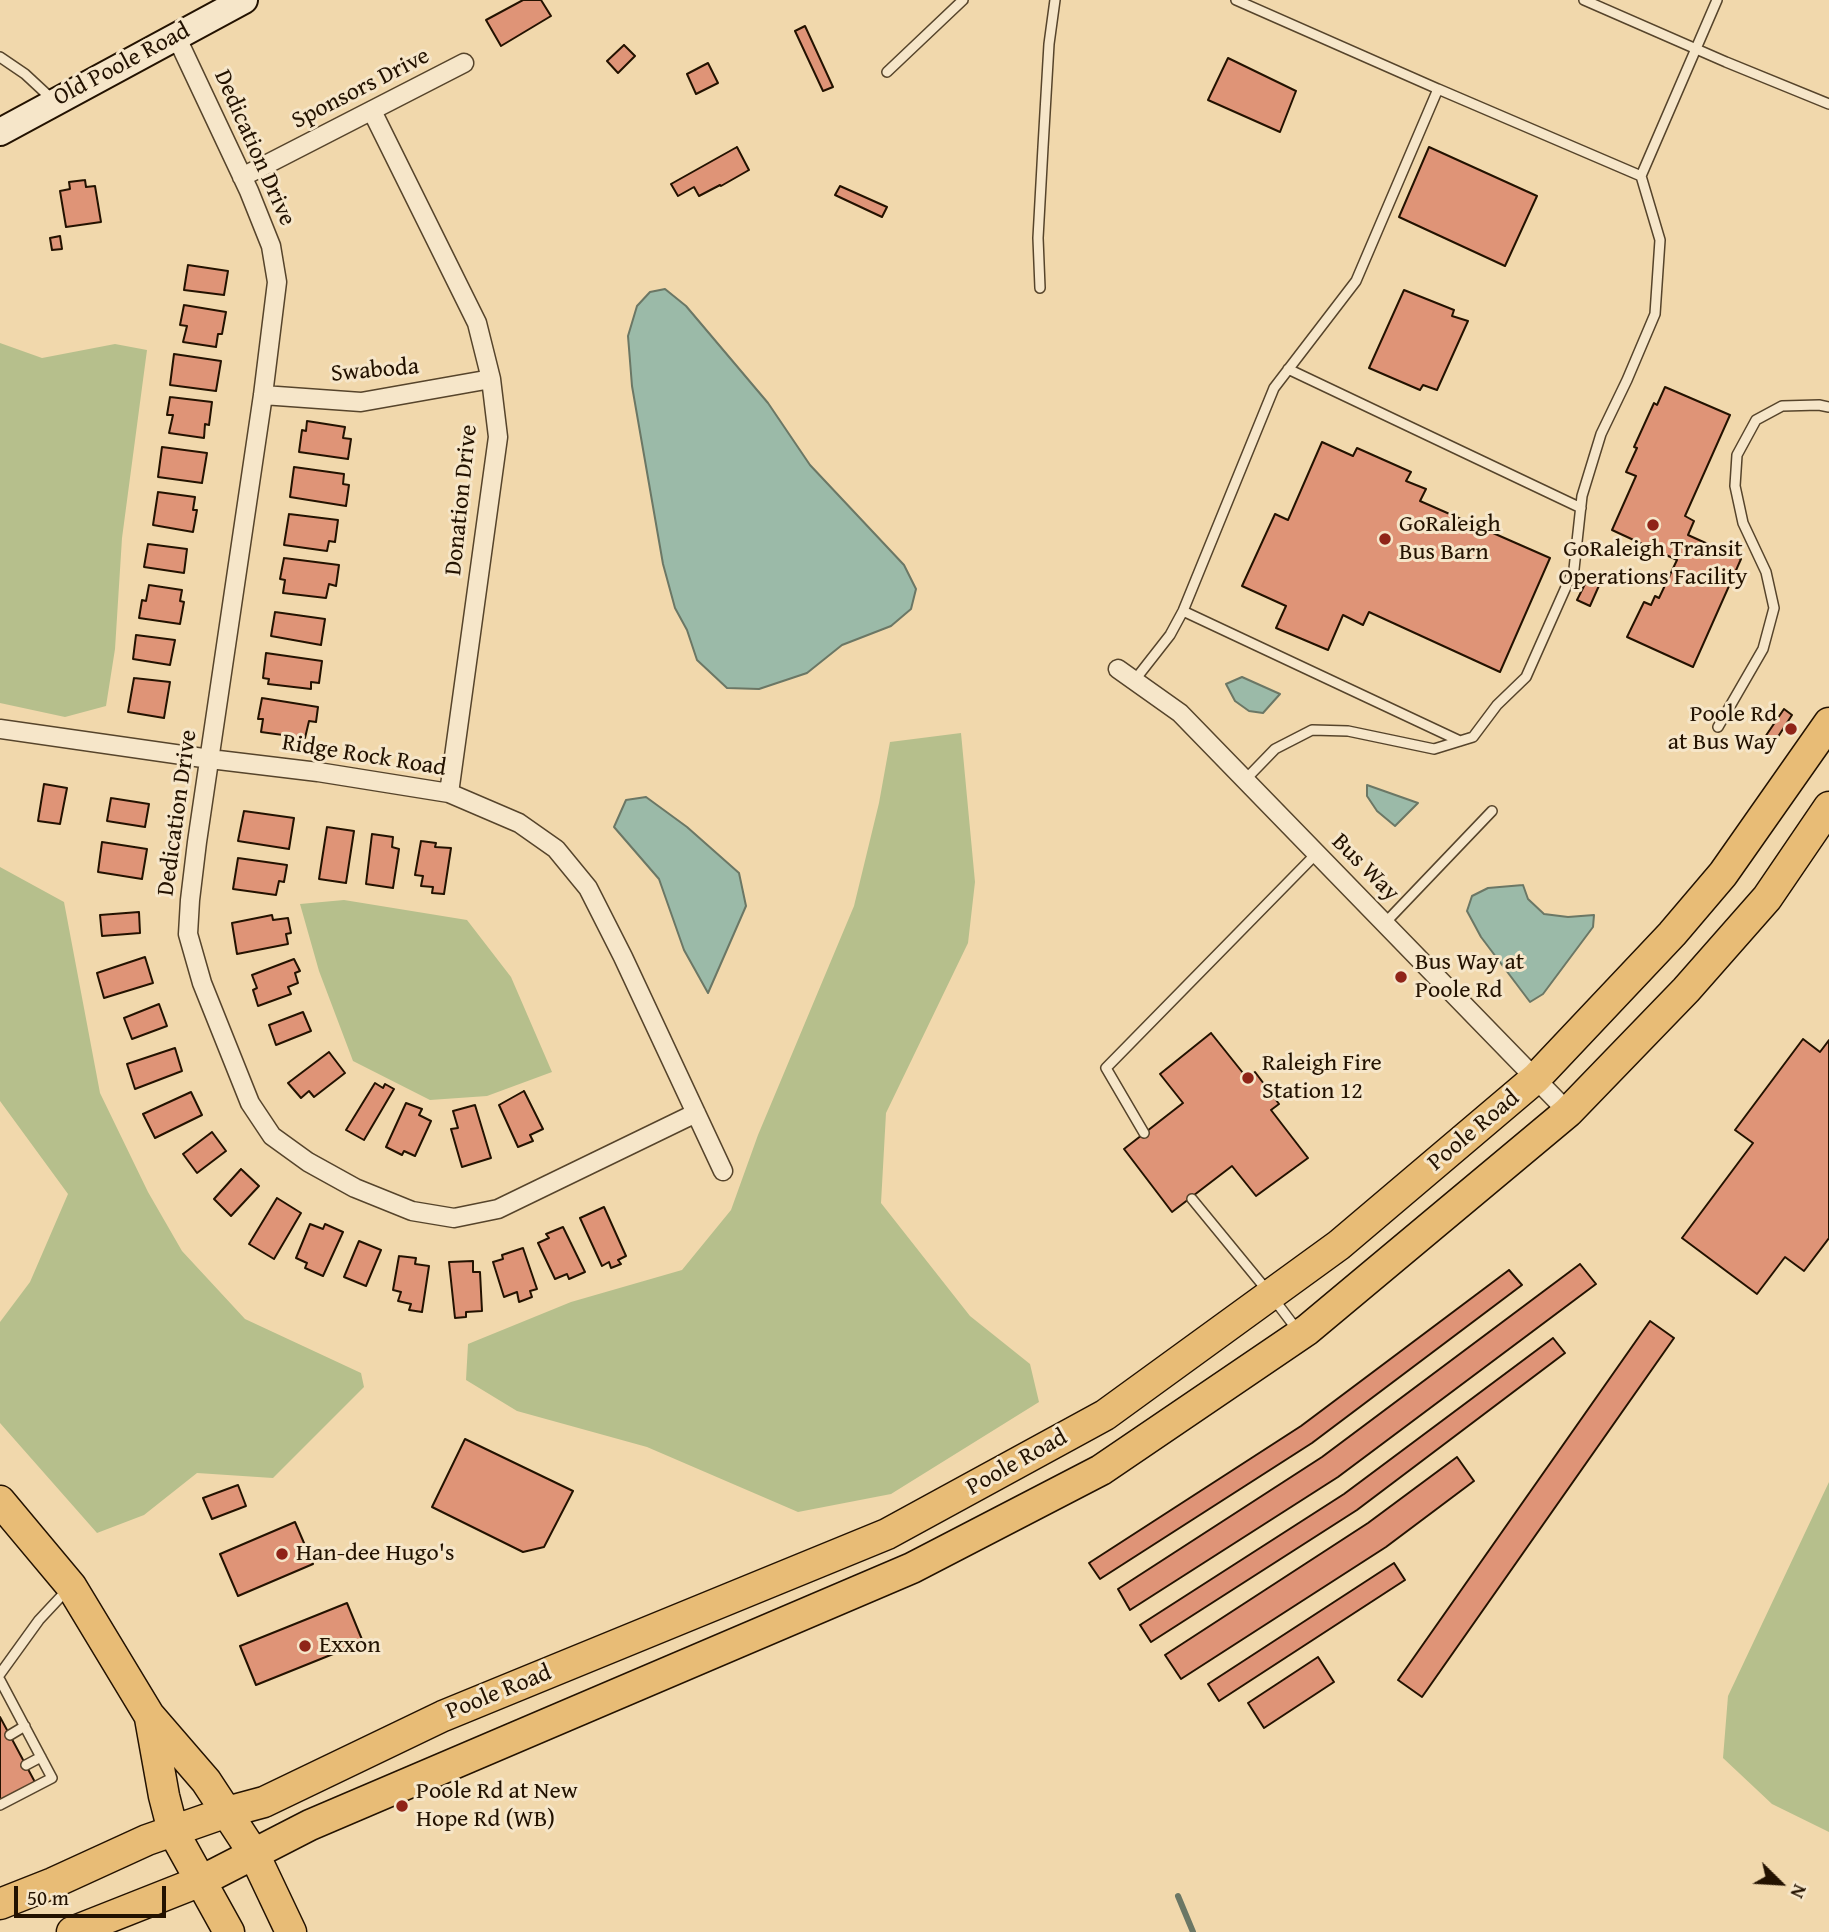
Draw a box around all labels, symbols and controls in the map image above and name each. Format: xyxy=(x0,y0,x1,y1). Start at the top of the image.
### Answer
street label: Old Poole Road xyxy=(49,17,195,113)
street label: Sponsors Drive xyxy=(287,42,435,136)
street label: Dedication Drive xyxy=(207,66,301,230)
street label: Swaboda xyxy=(330,353,420,389)
street label: Donation Drive xyxy=(440,423,484,577)
place label: GoRaleigh Bus Barn xyxy=(1399,511,1501,567)
marker: GoRaleigh Transit Operations Facility xyxy=(1645,517,1661,533)
marker: GoRaleigh Bus Barn xyxy=(1377,531,1393,547)
place label: GoRaleigh Transit Operations Facility xyxy=(1559,536,1747,592)
place label: Poole Rd at Bus Way xyxy=(1668,701,1777,757)
marker: Poole Rd at Bus Way xyxy=(1783,721,1799,737)
street label: Dedication Drive xyxy=(152,728,204,898)
street label: Ridge Rock Road xyxy=(280,729,448,783)
street label: Bus Way xyxy=(1325,828,1405,908)
place label: Bus Way at Poole Rd xyxy=(1415,949,1524,1005)
marker: Bus Way at Poole Rd xyxy=(1393,969,1409,985)
place label: Raleigh Fire Station 12 xyxy=(1262,1050,1382,1106)
marker: Raleigh Fire Station 12 xyxy=(1240,1070,1256,1086)
street label: Poole Road xyxy=(1422,1084,1526,1178)
street label: Poole Road xyxy=(962,1424,1072,1502)
place label: Han-dee Hugo's xyxy=(296,1540,454,1568)
marker: Han-dee Hugo's xyxy=(274,1546,290,1562)
place label: Exxon xyxy=(319,1632,381,1660)
marker: Exxon xyxy=(297,1638,313,1654)
street label: Poole Road xyxy=(442,1659,556,1727)
place label: Poole Rd at New Hope Rd (WB) xyxy=(416,1778,578,1834)
marker: Poole Rd at New Hope Rd (WB) xyxy=(394,1798,410,1814)
north arrow xyxy=(1745,1848,1815,1918)
scale bar xyxy=(18,1872,170,1916)
text: N xyxy=(1784,1880,1815,1903)
text: 50 m xyxy=(27,1882,69,1913)

